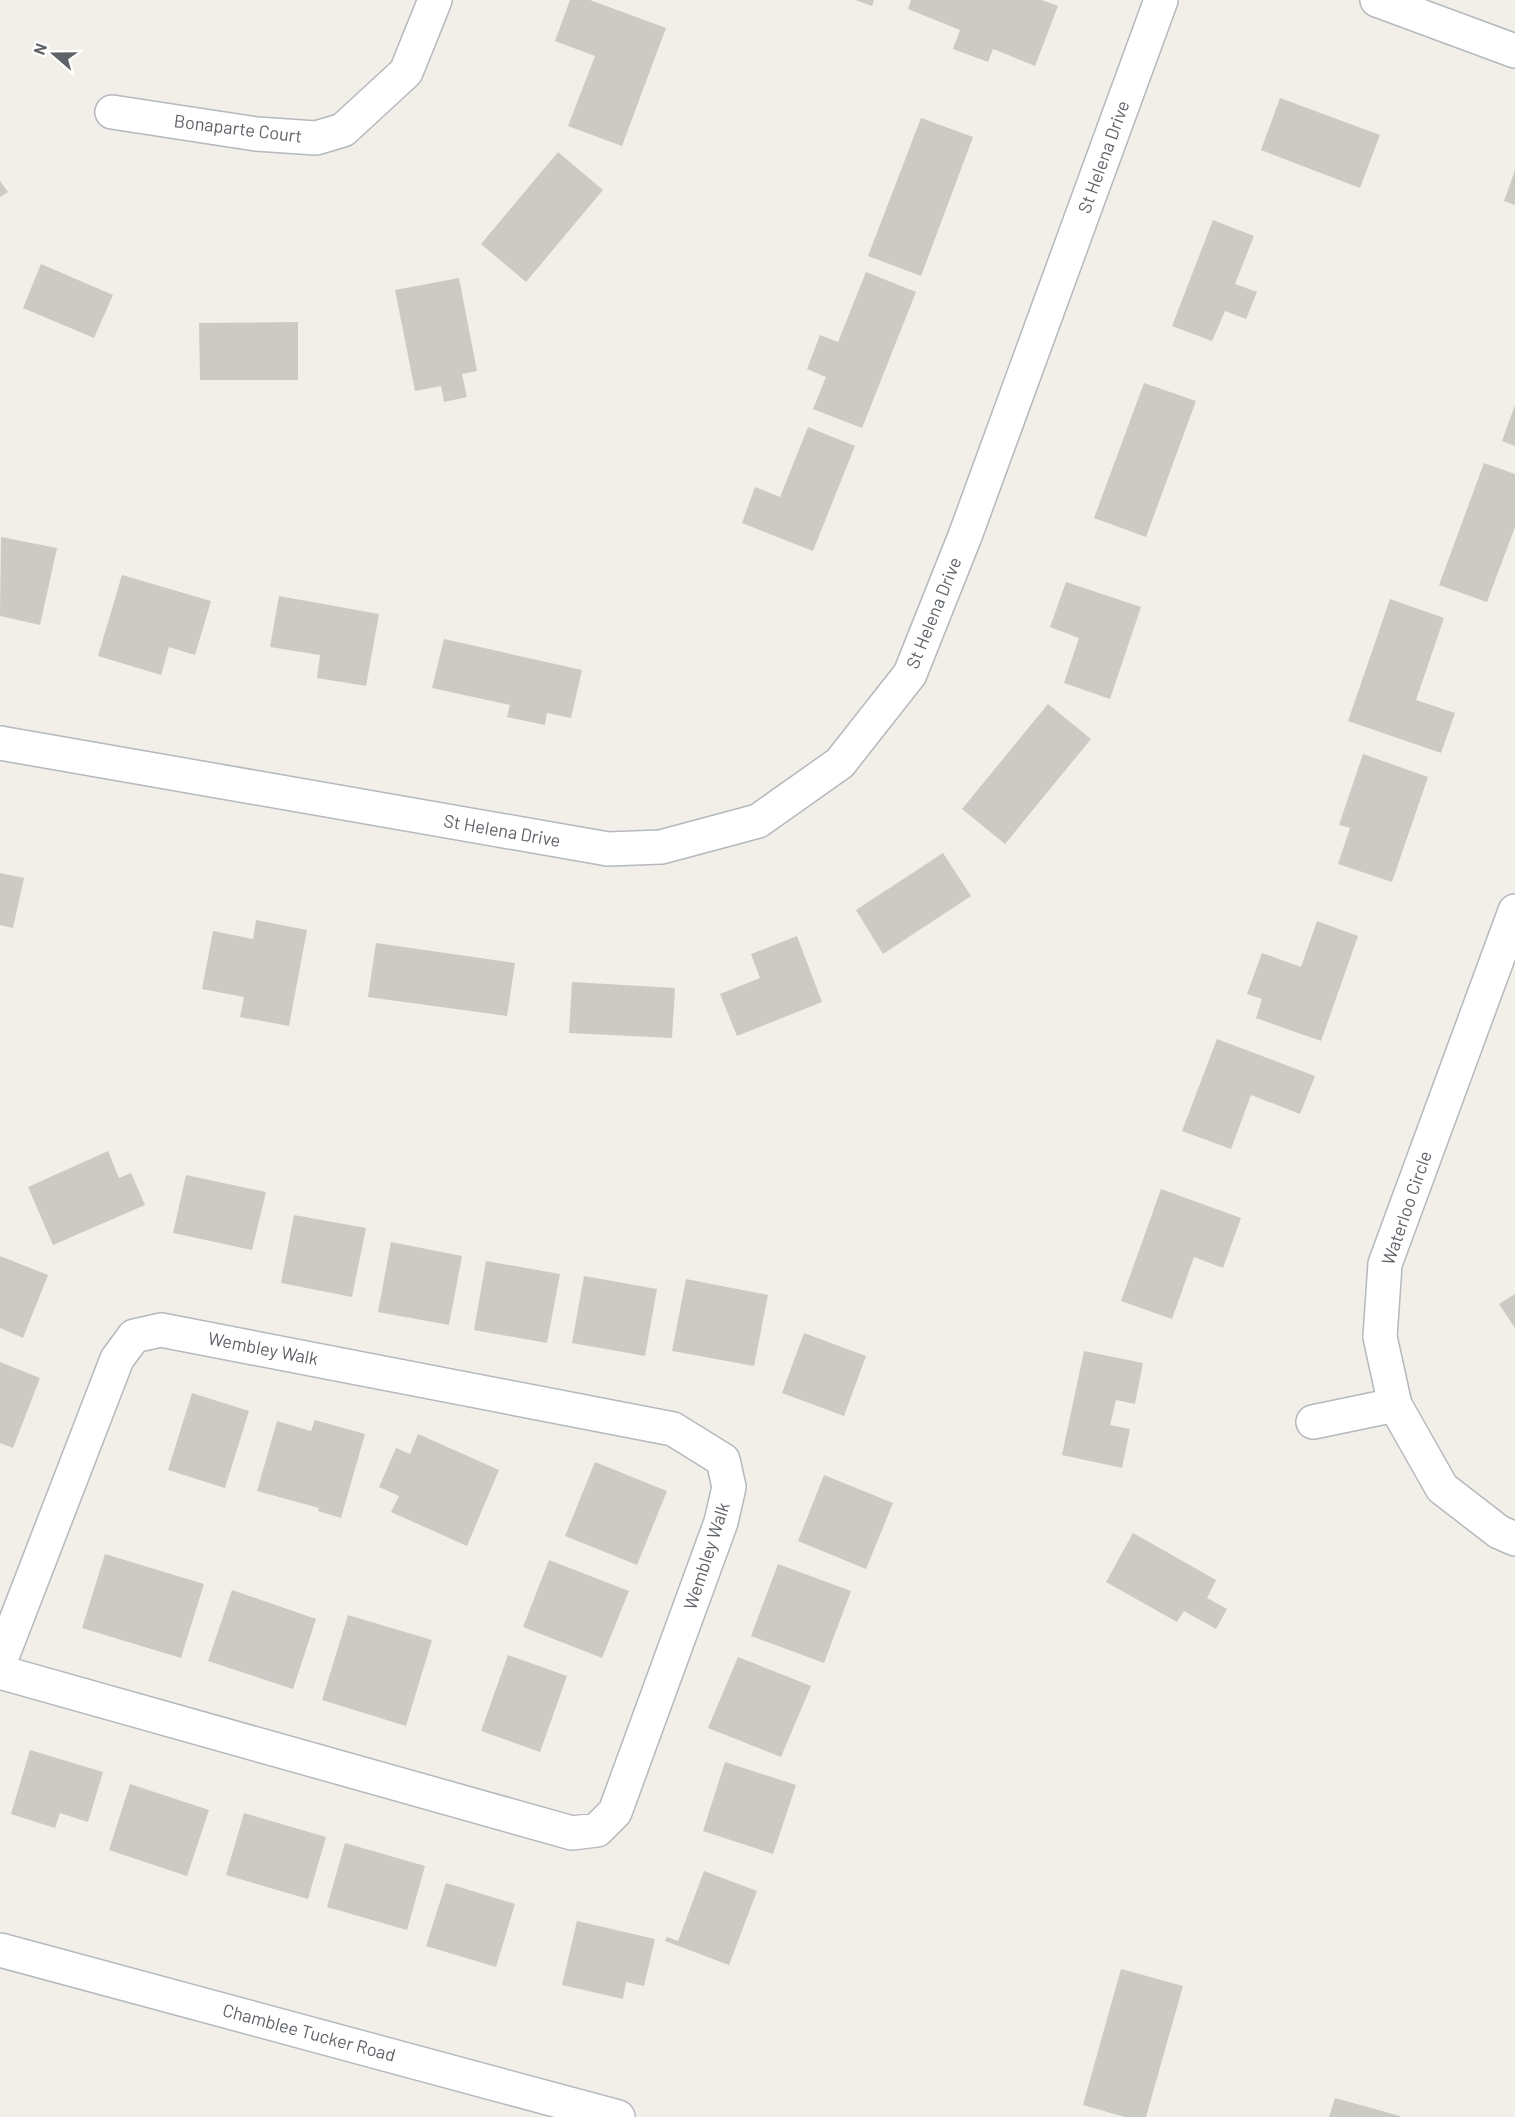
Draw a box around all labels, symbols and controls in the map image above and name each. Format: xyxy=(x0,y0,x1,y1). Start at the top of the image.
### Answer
north arrow xyxy=(24,24,84,84)
text: N xyxy=(29,40,50,57)
street label: St Helena Drive xyxy=(1072,97,1134,216)
street label: Bonaparte Court xyxy=(173,109,304,147)
street label: St Helena Drive xyxy=(901,554,965,672)
street label: St Helena Drive xyxy=(442,809,562,851)
street label: Waterloo Circle xyxy=(1376,1148,1436,1267)
street label: Wembley Walk xyxy=(206,1327,320,1369)
street label: Wembley Walk xyxy=(678,1499,734,1612)
street label: Chamblee Tucker Road xyxy=(220,1998,398,2066)

